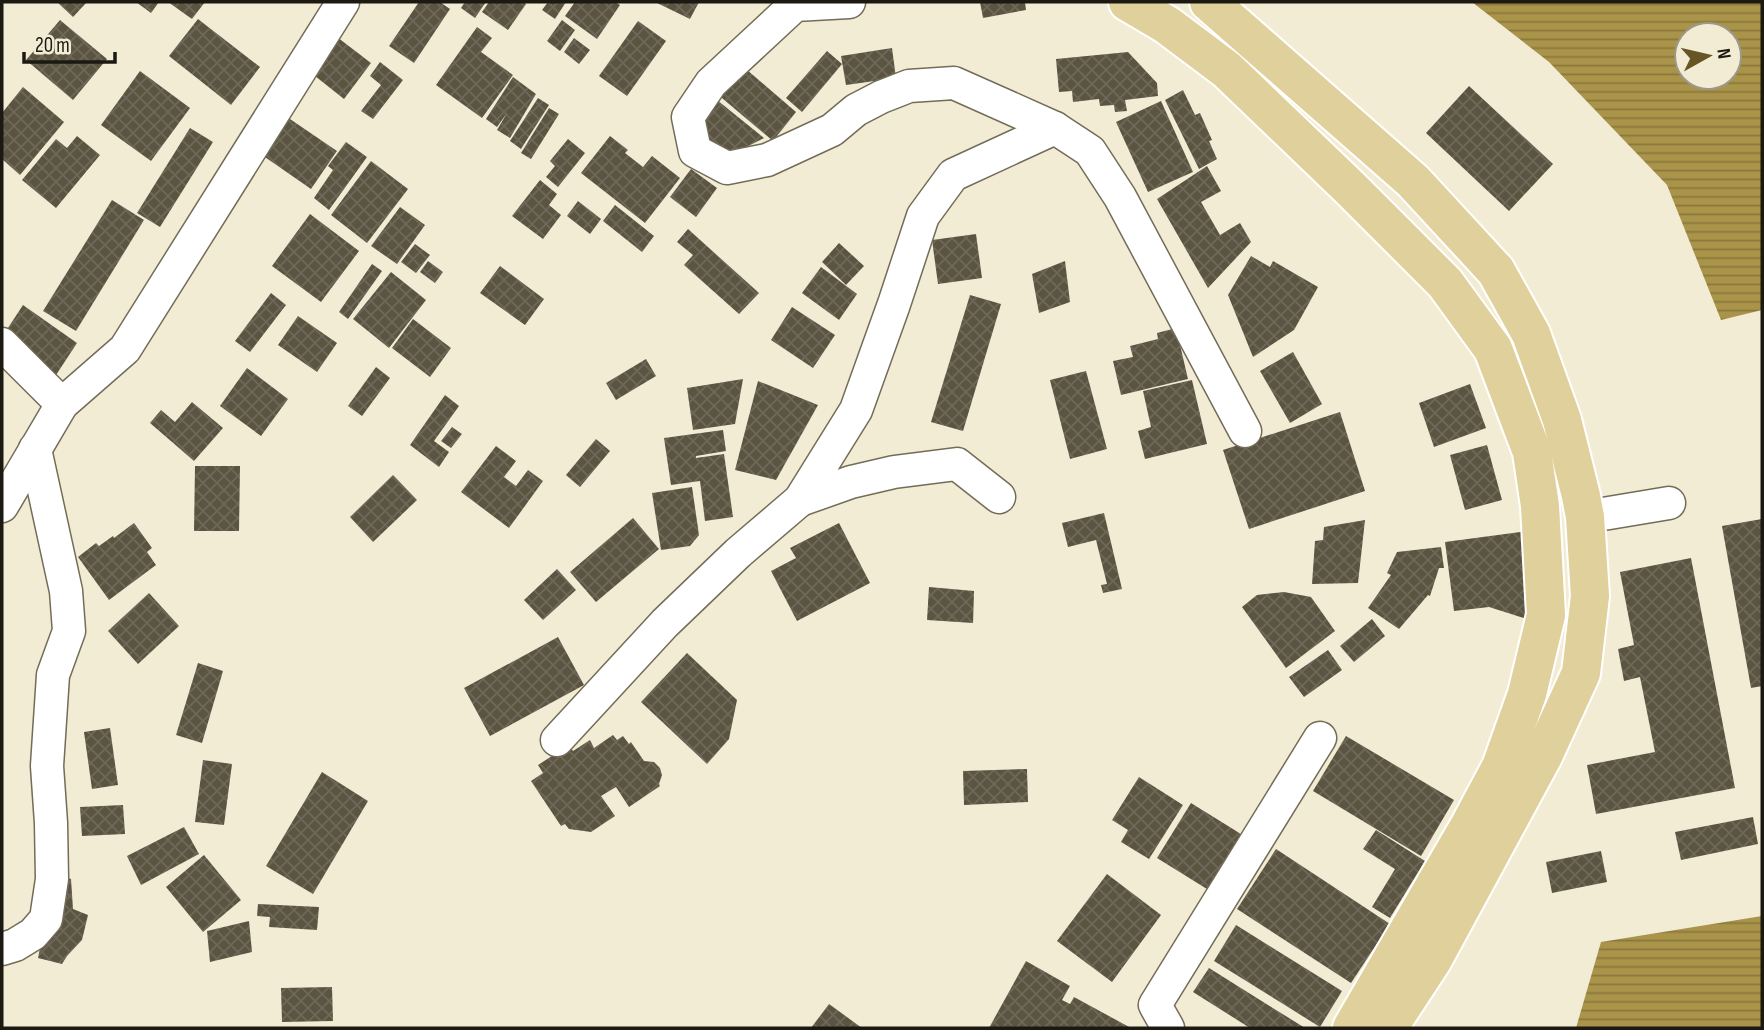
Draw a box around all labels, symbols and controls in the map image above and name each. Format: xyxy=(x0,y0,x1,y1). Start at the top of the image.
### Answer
scale bar xyxy=(24,21,116,65)
north arrow xyxy=(1673,21,1743,91)
text: 20 m xyxy=(35,33,70,58)
text: N xyxy=(1711,47,1735,60)

